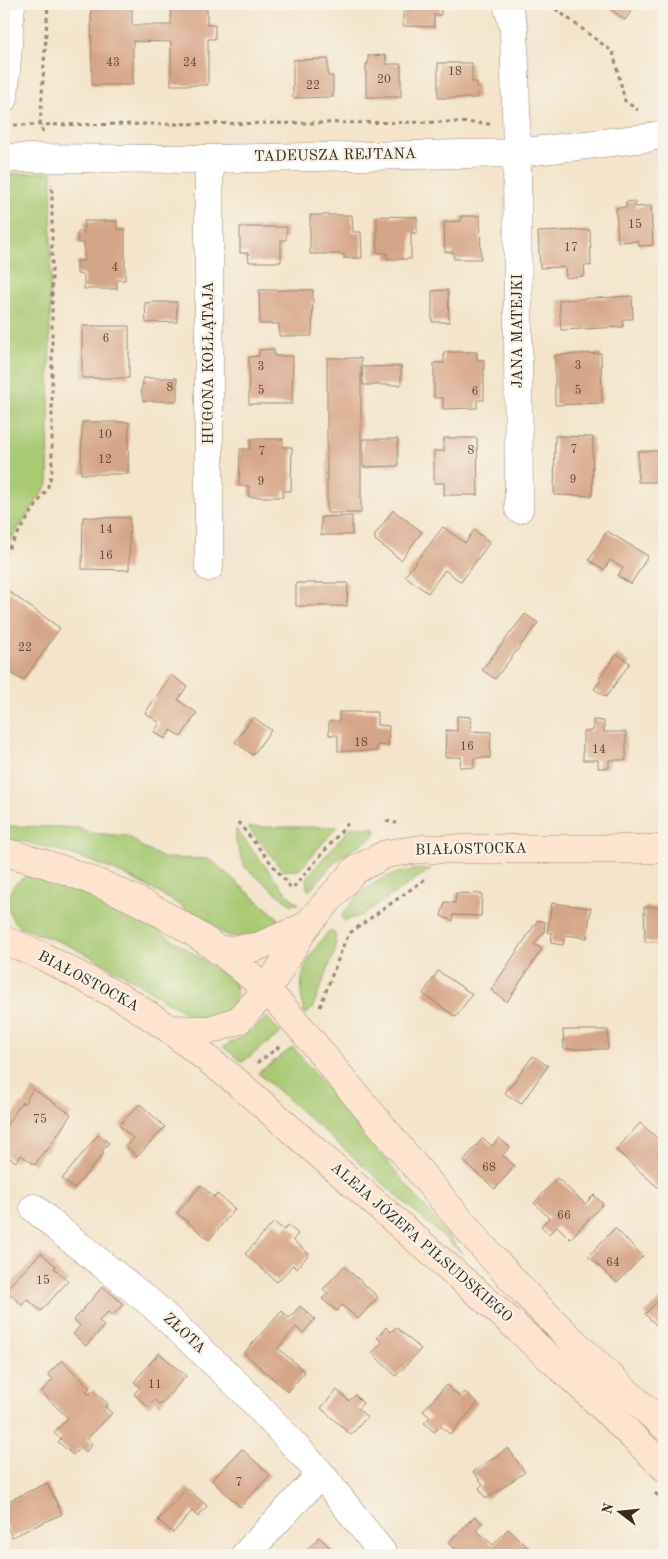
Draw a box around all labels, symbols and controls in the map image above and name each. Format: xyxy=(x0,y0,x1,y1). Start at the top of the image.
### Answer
house number: 43 xyxy=(106,57,120,69)
house number: 24 xyxy=(183,57,197,69)
house number: 18 xyxy=(448,66,462,78)
house number: 20 xyxy=(377,74,391,86)
house number: 22 xyxy=(306,80,320,92)
street label: TADEUSZA REJTANA xyxy=(254,147,417,165)
house number: 15 xyxy=(628,218,642,231)
house number: 17 xyxy=(564,242,578,254)
house number: 4 xyxy=(112,262,119,274)
street label: JANA MATEJKI xyxy=(511,274,526,388)
street label: HUGONA KOŁŁĄTAJA xyxy=(202,281,217,444)
house number: 6 xyxy=(103,333,110,345)
house number: 3 xyxy=(575,360,581,372)
house number: 3 xyxy=(258,361,264,373)
house number: 8 xyxy=(167,382,174,394)
house number: 5 xyxy=(258,384,265,397)
house number: 5 xyxy=(575,384,582,397)
house number: 6 xyxy=(472,386,479,398)
house number: 10 xyxy=(98,429,112,441)
house number: 7 xyxy=(571,444,577,456)
house number: 8 xyxy=(468,445,475,457)
house number: 7 xyxy=(259,446,265,458)
house number: 12 xyxy=(98,454,112,466)
house number: 9 xyxy=(570,474,576,486)
house number: 9 xyxy=(258,476,264,488)
house number: 14 xyxy=(99,524,113,536)
house number: 16 xyxy=(99,550,113,562)
house number: 22 xyxy=(18,642,32,654)
house number: 18 xyxy=(354,737,368,749)
house number: 16 xyxy=(460,741,474,753)
house number: 14 xyxy=(592,744,606,756)
street label: BIAŁOSTOCKA xyxy=(415,842,528,858)
street label: BIAŁOSTOCKA xyxy=(35,949,141,1015)
house number: 75 xyxy=(33,1113,47,1126)
street label: ALEJA JÓZEFA PIŁSUDSKIEGO xyxy=(327,1157,517,1326)
house number: 68 xyxy=(482,1162,496,1174)
house number: 66 xyxy=(557,1210,571,1222)
house number: 64 xyxy=(606,1257,620,1269)
house number: 15 xyxy=(36,1274,50,1287)
street label: ZŁOTA xyxy=(160,1311,208,1357)
house number: 11 xyxy=(148,1379,162,1391)
house number: 7 xyxy=(236,1477,242,1489)
north arrow xyxy=(596,1486,646,1536)
text: N xyxy=(600,1501,617,1516)

